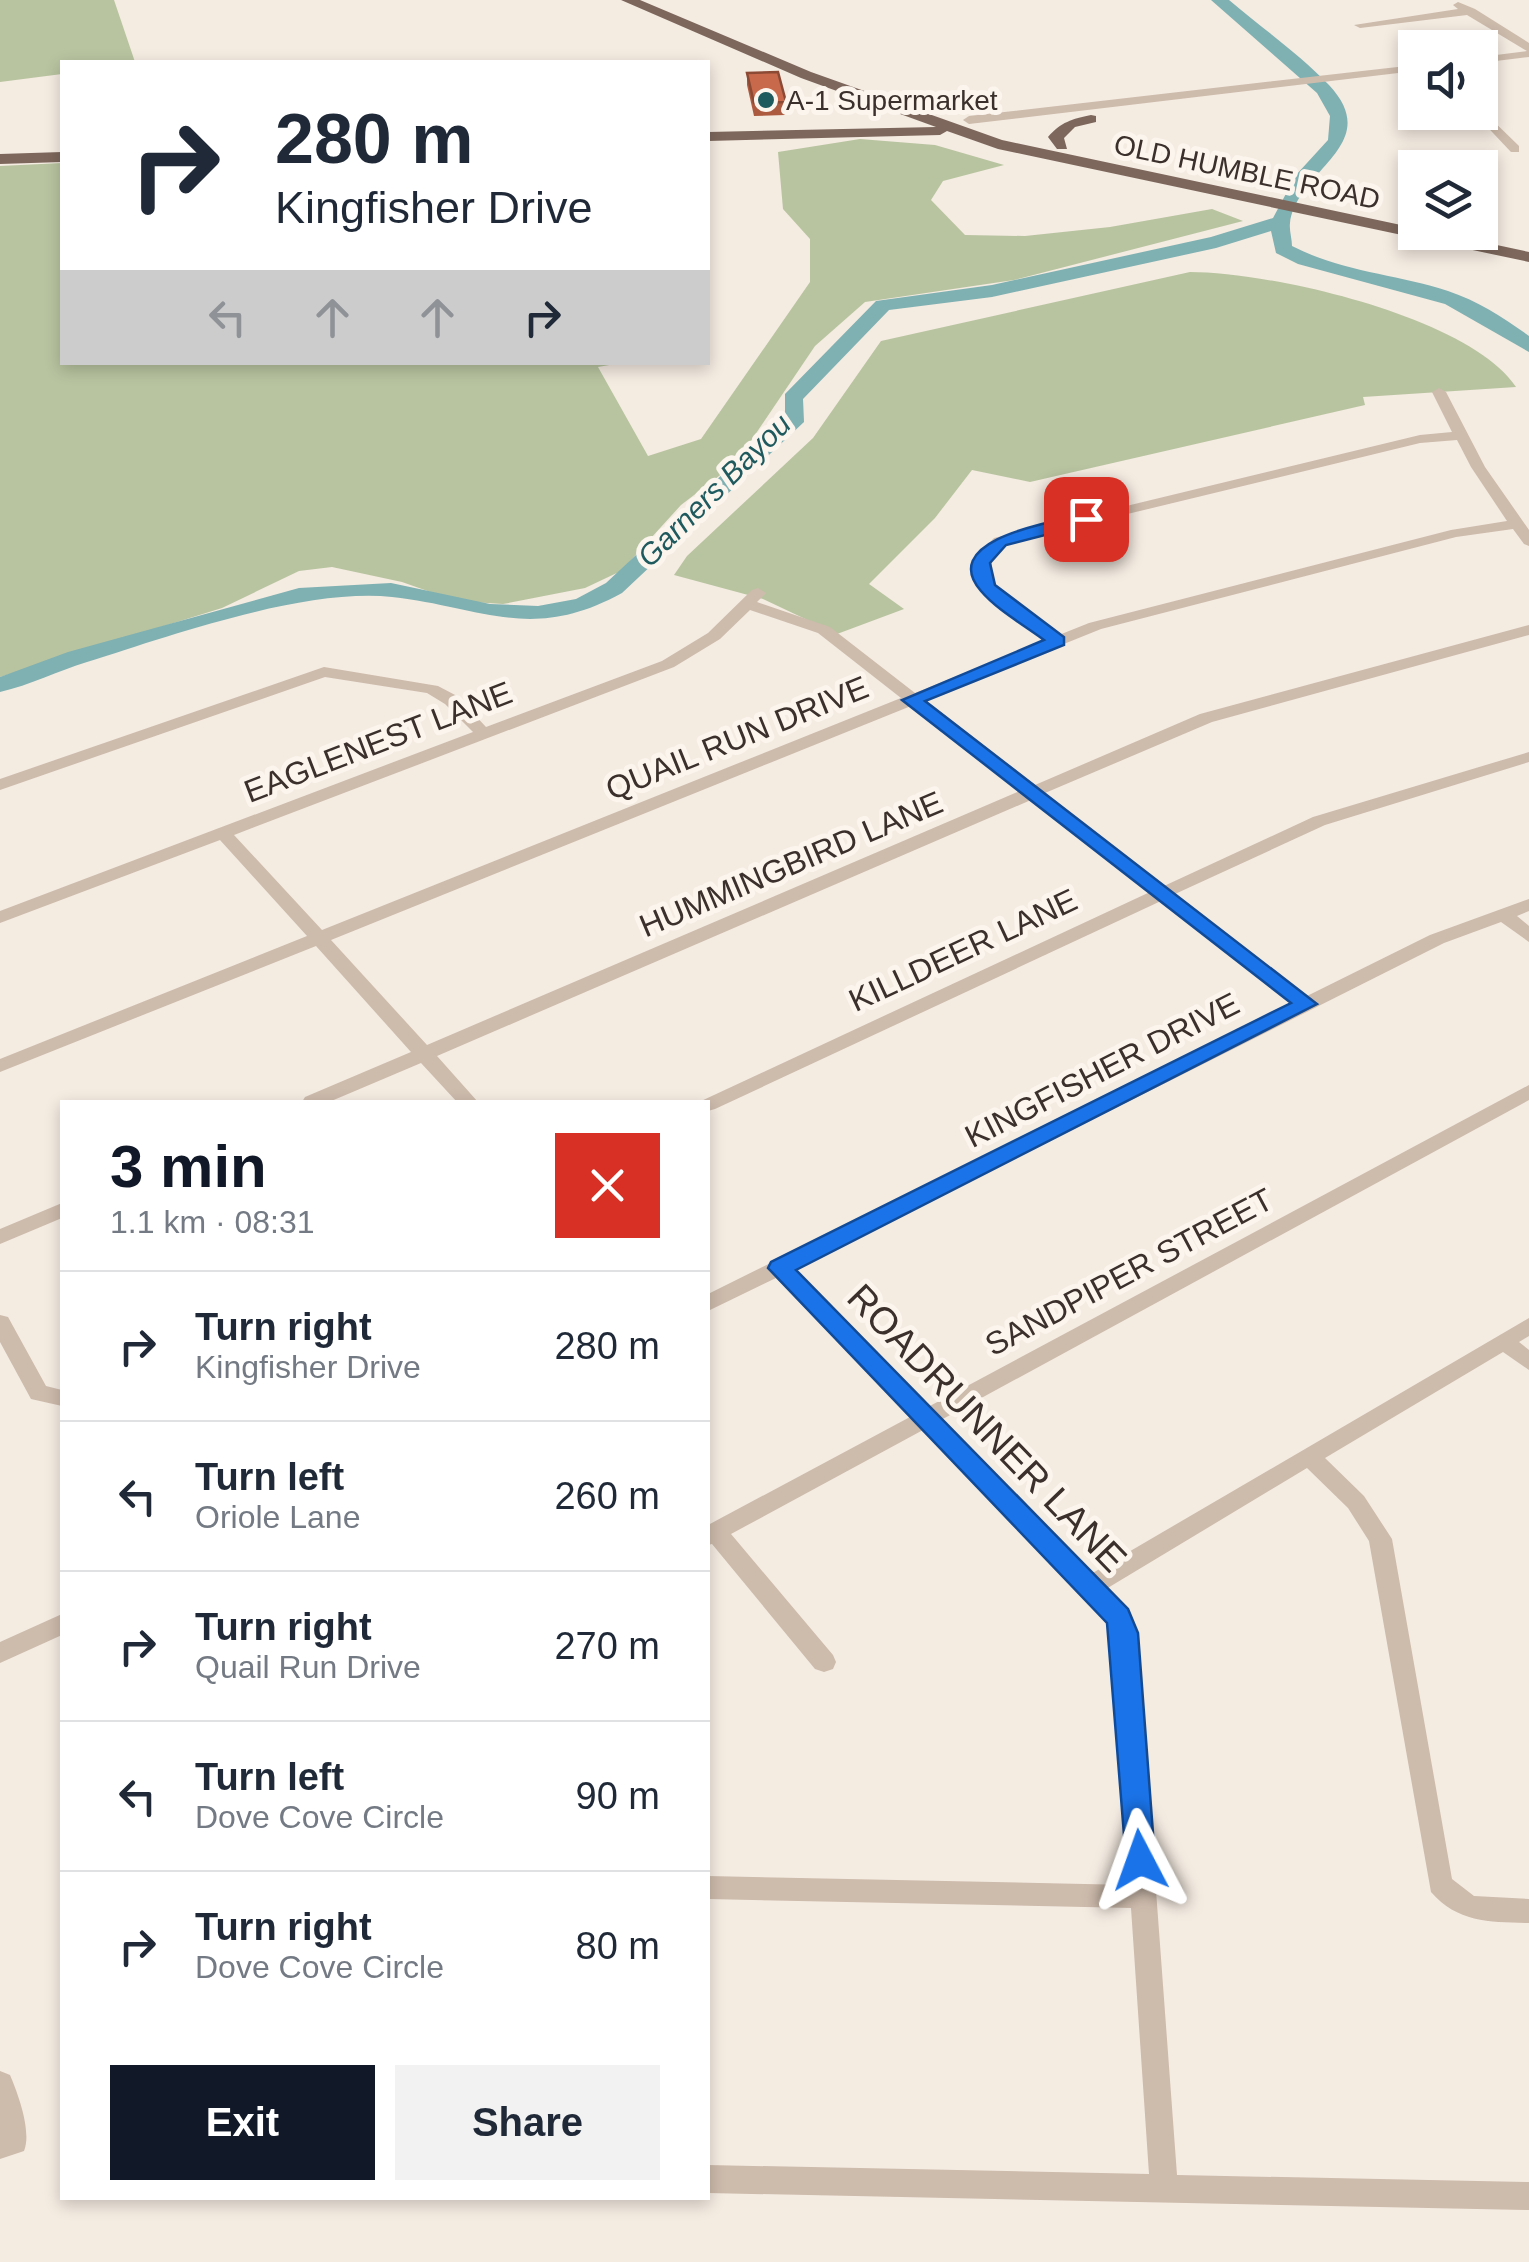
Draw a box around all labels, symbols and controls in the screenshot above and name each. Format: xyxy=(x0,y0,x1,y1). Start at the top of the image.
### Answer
map controls xyxy=(1398,30,1498,250)
button: sound xyxy=(1398,30,1498,130)
place label: A-1 Supermarket xyxy=(786,85,998,116)
marker: A-1 Supermarket xyxy=(755,89,777,111)
icon: right xyxy=(110,100,240,230)
text: 280 m xyxy=(275,100,473,178)
street label: OLD HUMBLE ROAD xyxy=(1111,129,1383,215)
button: layers xyxy=(1398,150,1498,250)
text: Kingfisher Drive xyxy=(275,182,593,233)
icon: left xyxy=(200,290,255,345)
icon: ahead xyxy=(305,290,360,345)
icon: ahead xyxy=(410,290,465,345)
icon: right xyxy=(515,290,570,345)
water label: Garners Bayou xyxy=(631,407,797,573)
pin xyxy=(1044,477,1129,562)
icon: arrive xyxy=(1059,492,1114,547)
street label: QUAIL RUN DRIVE xyxy=(601,669,873,807)
street label: EAGLENEST LANE xyxy=(239,674,517,810)
street label: HUMMINGBIRD LANE xyxy=(634,784,948,944)
street label: KILLDEER LANE xyxy=(843,881,1083,1019)
street label: KINGFISHER DRIVE xyxy=(959,985,1245,1155)
text: 3 min xyxy=(110,1133,267,1200)
button: close xyxy=(555,1133,660,1238)
street label: SANDPIPER STREET xyxy=(979,1181,1279,1363)
text: 1.1 km · 08:31 xyxy=(110,1204,315,1240)
street label: ROADRUNNER LANE xyxy=(839,1276,1135,1580)
text: Turn right xyxy=(195,1306,372,1348)
icon: right xyxy=(110,1319,165,1374)
text: 280 m xyxy=(554,1325,660,1367)
text: Kingfisher Drive xyxy=(195,1349,421,1385)
text: Turn left xyxy=(195,1456,344,1498)
icon: left xyxy=(110,1469,165,1524)
text: 260 m xyxy=(554,1475,660,1517)
text: Oriole Lane xyxy=(195,1499,360,1535)
text: Turn right xyxy=(195,1606,372,1648)
icon: right xyxy=(110,1619,165,1674)
text: 270 m xyxy=(554,1625,660,1667)
text: Quail Run Drive xyxy=(195,1649,421,1685)
text: Turn left xyxy=(195,1756,344,1798)
icon: left xyxy=(110,1769,165,1824)
text: 90 m xyxy=(576,1775,660,1817)
text: Dove Cove Circle xyxy=(195,1799,444,1835)
position arrow xyxy=(1088,1808,1192,1912)
text: Turn right xyxy=(195,1906,372,1948)
icon: right xyxy=(110,1919,165,1974)
text: 80 m xyxy=(576,1925,660,1967)
text: Dove Cove Circle xyxy=(195,1949,444,1985)
button: Exit xyxy=(110,2065,375,2180)
button: Share xyxy=(395,2065,660,2180)

